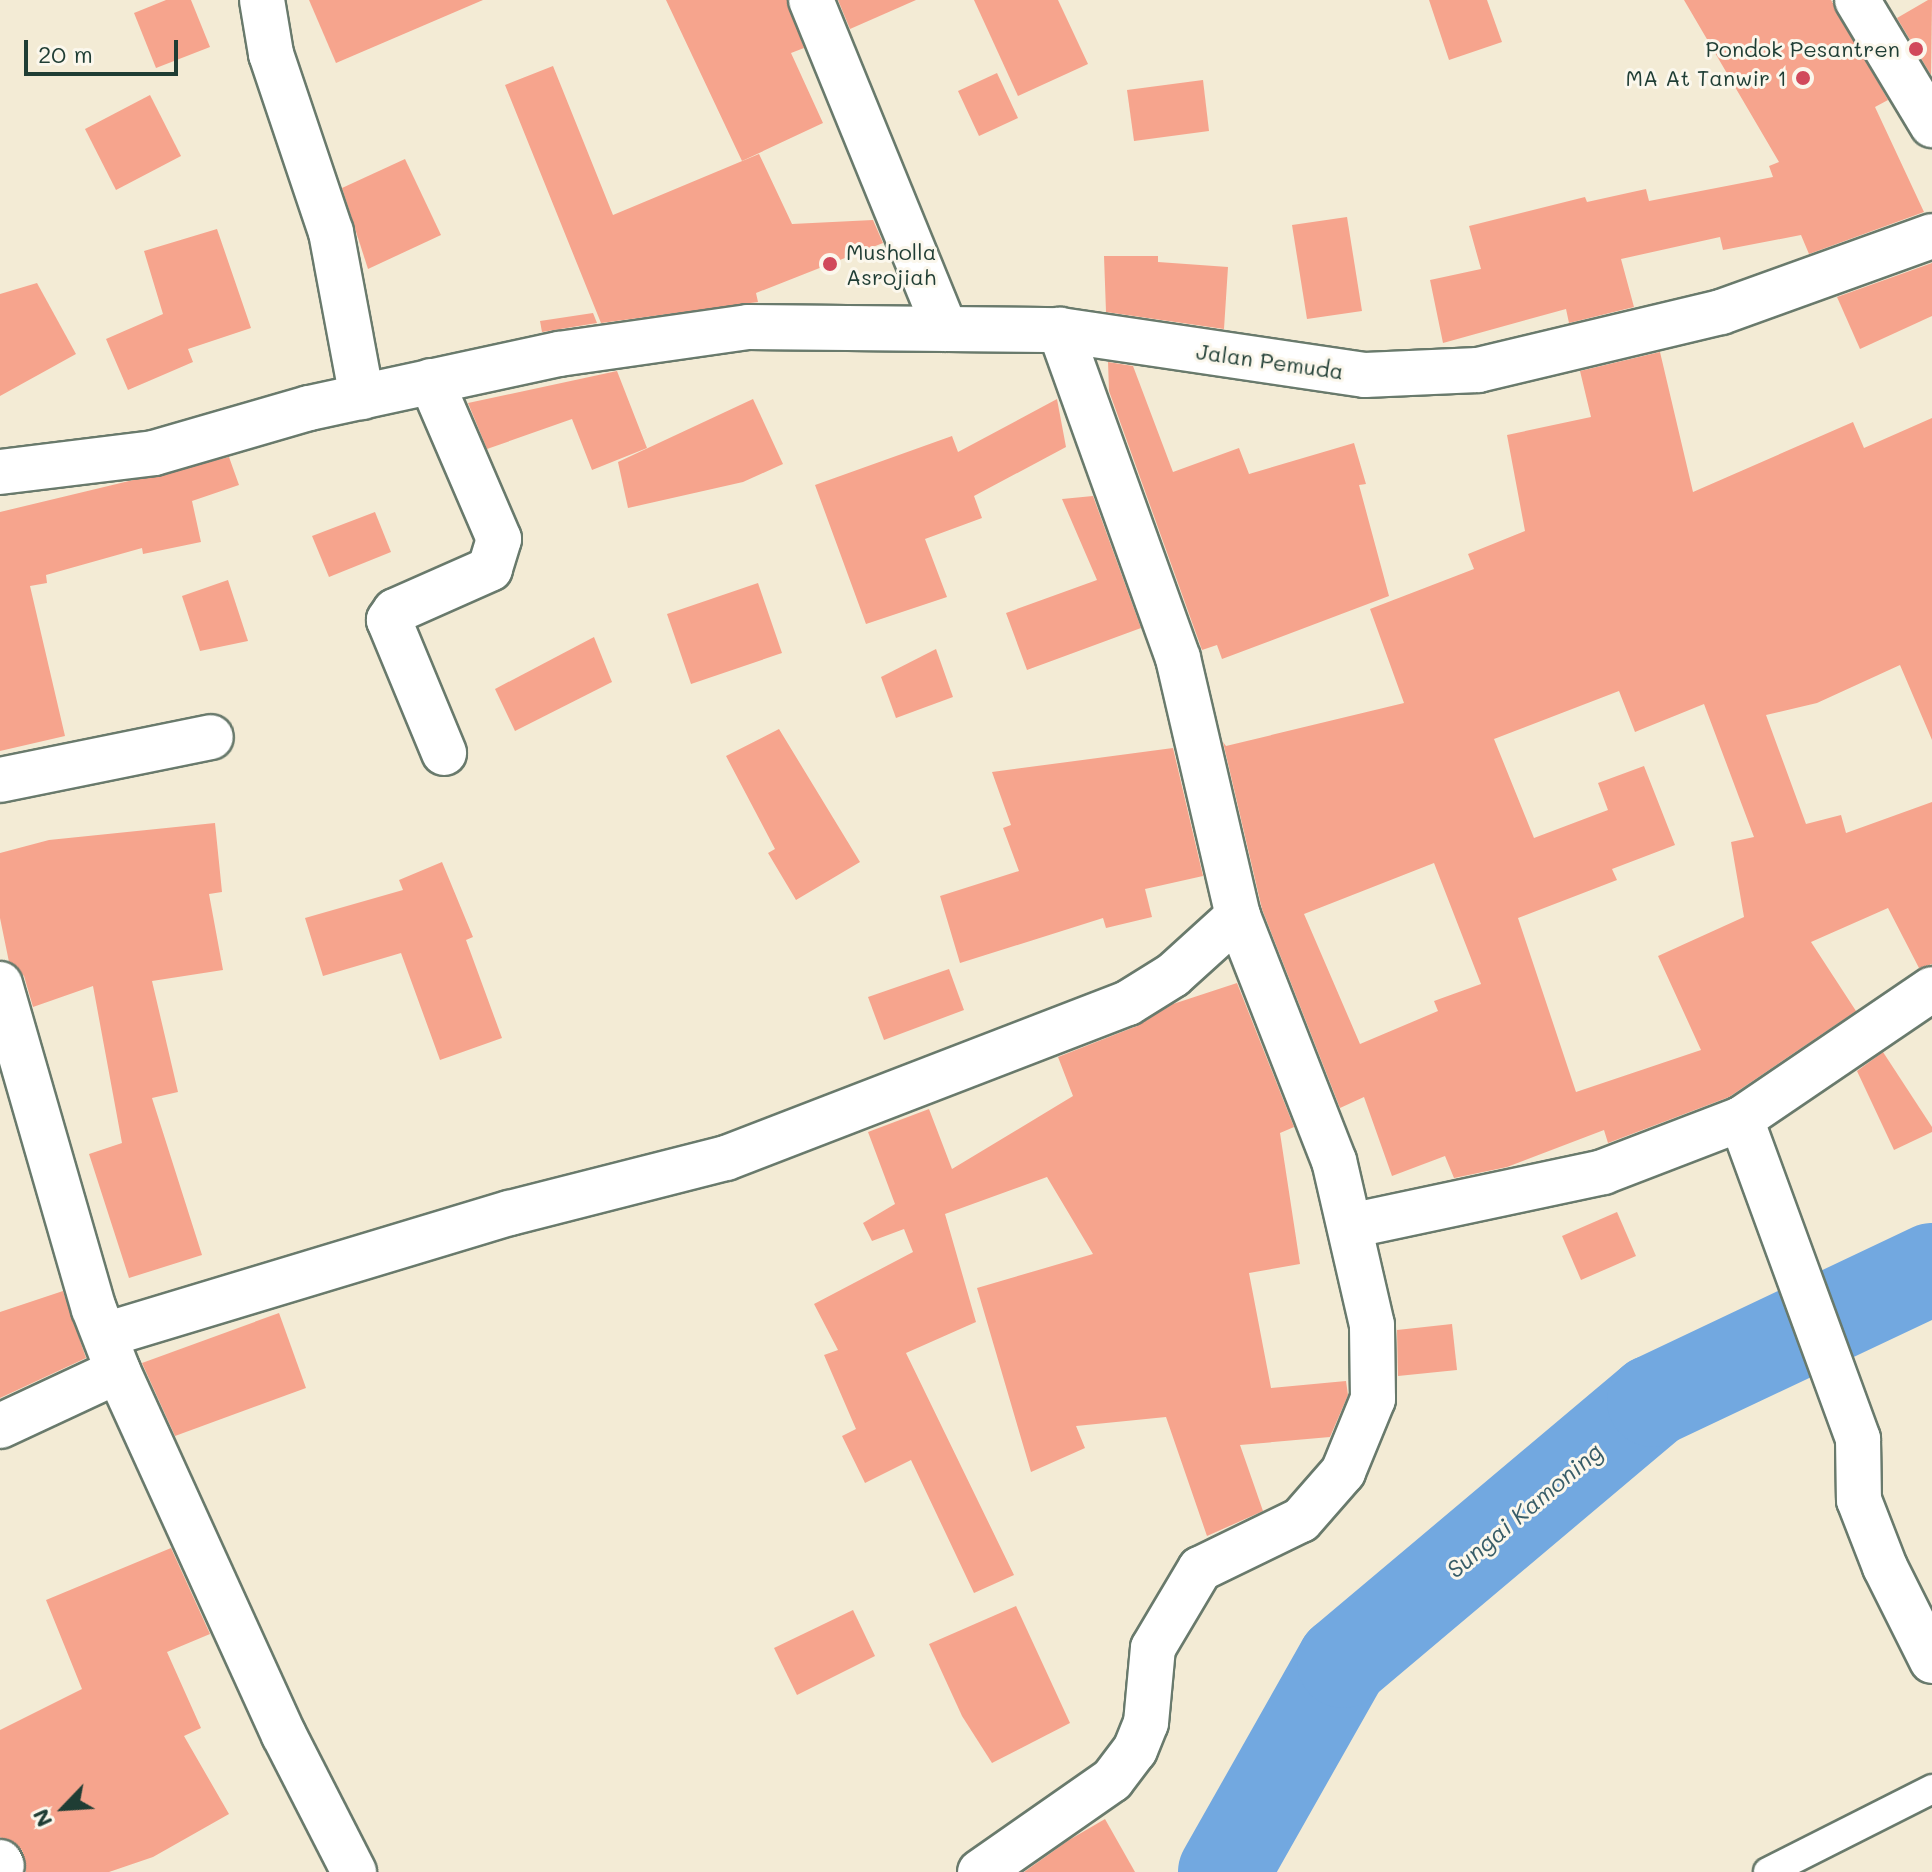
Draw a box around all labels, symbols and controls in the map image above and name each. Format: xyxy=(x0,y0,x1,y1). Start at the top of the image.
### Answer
scale bar xyxy=(28,24,182,74)
place label: Pondok Pesantren xyxy=(1705,36,1900,62)
text: 20 m xyxy=(38,38,93,69)
marker: Pondok Pesantren xyxy=(1907,40,1925,58)
place label: MA At Tanwir 1 xyxy=(1625,65,1787,91)
marker: MA At Tanwir 1 xyxy=(1794,69,1812,87)
place label: Musholla Asrojiah xyxy=(846,238,936,290)
marker: Musholla Asrojiah xyxy=(821,255,839,273)
street label: Jalan Pemuda xyxy=(1195,338,1345,384)
water label: Sungai Kamoning xyxy=(1440,1436,1608,1584)
north arrow xyxy=(24,1768,104,1848)
text: N xyxy=(25,1805,58,1832)

